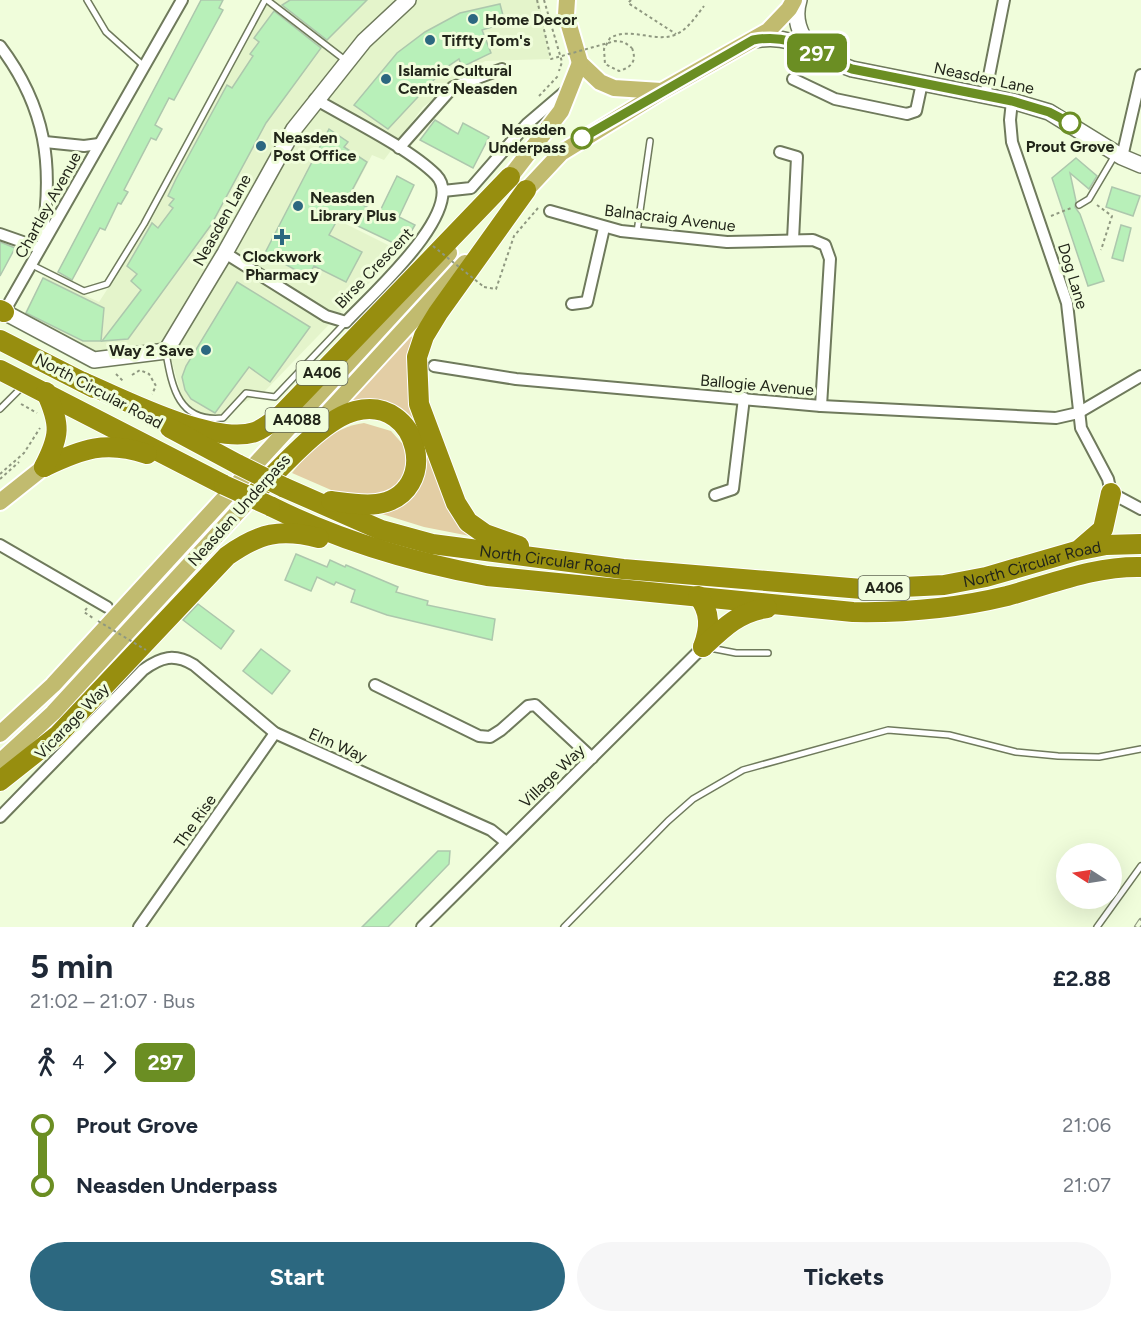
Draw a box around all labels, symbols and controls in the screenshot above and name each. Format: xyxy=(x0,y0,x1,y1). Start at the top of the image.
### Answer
place label: Home Decor xyxy=(485,10,577,29)
marker: Home Decor xyxy=(466,12,480,26)
place label: Tiffty Tom's xyxy=(442,31,531,50)
marker: Tiffty Tom's xyxy=(423,33,437,47)
line badge: 297 xyxy=(782,34,852,72)
text: 297 xyxy=(799,41,835,66)
street label: Neasden Lane xyxy=(932,58,1036,98)
place label: Islamic Cultural Centre Neasden xyxy=(398,61,517,98)
marker: Islamic Cultural Centre Neasden xyxy=(379,72,393,86)
marker: Prout Grove xyxy=(1059,112,1081,134)
place label: Neasden Underpass xyxy=(488,120,567,157)
marker: Neasden Underpass xyxy=(571,127,593,149)
place label: Neasden Post Office xyxy=(273,128,357,165)
place label: Prout Grove xyxy=(1026,137,1114,156)
marker: Neasden Post Office xyxy=(254,139,268,153)
street label: Chartley Avenue xyxy=(11,148,85,261)
street label: Neasden Lane xyxy=(189,171,255,269)
place label: Neasden Library Plus xyxy=(310,188,397,225)
marker: Neasden Library Plus xyxy=(291,199,305,213)
street label: Balnacraig Avenue xyxy=(603,201,737,236)
street label: Birse Crescent xyxy=(331,224,417,312)
marker: Clockwork Pharmacy xyxy=(275,230,289,244)
street label: Dog Lane xyxy=(1054,241,1092,311)
place label: Clockwork Pharmacy xyxy=(242,247,322,284)
place label: Way 2 Save xyxy=(109,341,194,360)
marker: Way 2 Save xyxy=(199,343,213,357)
street label: North Circular Road xyxy=(32,349,166,433)
road number: A406 xyxy=(296,361,348,385)
street label: Ballogie Avenue xyxy=(699,371,815,399)
road number: A4088 xyxy=(266,408,328,432)
street label: Neasden Underpass xyxy=(184,450,294,570)
street label: North Circular Road xyxy=(961,537,1103,591)
street label: North Circular Road xyxy=(478,541,622,578)
road number: A406 xyxy=(858,576,910,600)
street label: Vicarage Way xyxy=(31,679,113,763)
street label: Elm Way xyxy=(306,724,371,766)
street label: Village Way xyxy=(515,740,589,812)
street label: The Rise xyxy=(170,791,220,851)
north arrow xyxy=(1056,843,1122,909)
map controls xyxy=(1056,843,1122,909)
text: 5 min xyxy=(30,947,113,986)
text: £2.88 xyxy=(1053,965,1111,992)
text: 21:02 – 21:07 · Bus xyxy=(30,989,195,1013)
icon: walk xyxy=(30,1046,63,1079)
icon: forward xyxy=(93,1046,126,1079)
text: 4 xyxy=(72,1050,84,1074)
text: 297 xyxy=(147,1050,183,1075)
text: Prout Grove xyxy=(76,1112,198,1139)
text: 21:06 xyxy=(1062,1113,1111,1137)
text: Neasden Underpass xyxy=(76,1172,277,1199)
text: 21:07 xyxy=(1063,1173,1111,1197)
button: Start xyxy=(30,1242,565,1311)
button: Tickets xyxy=(577,1242,1111,1311)

